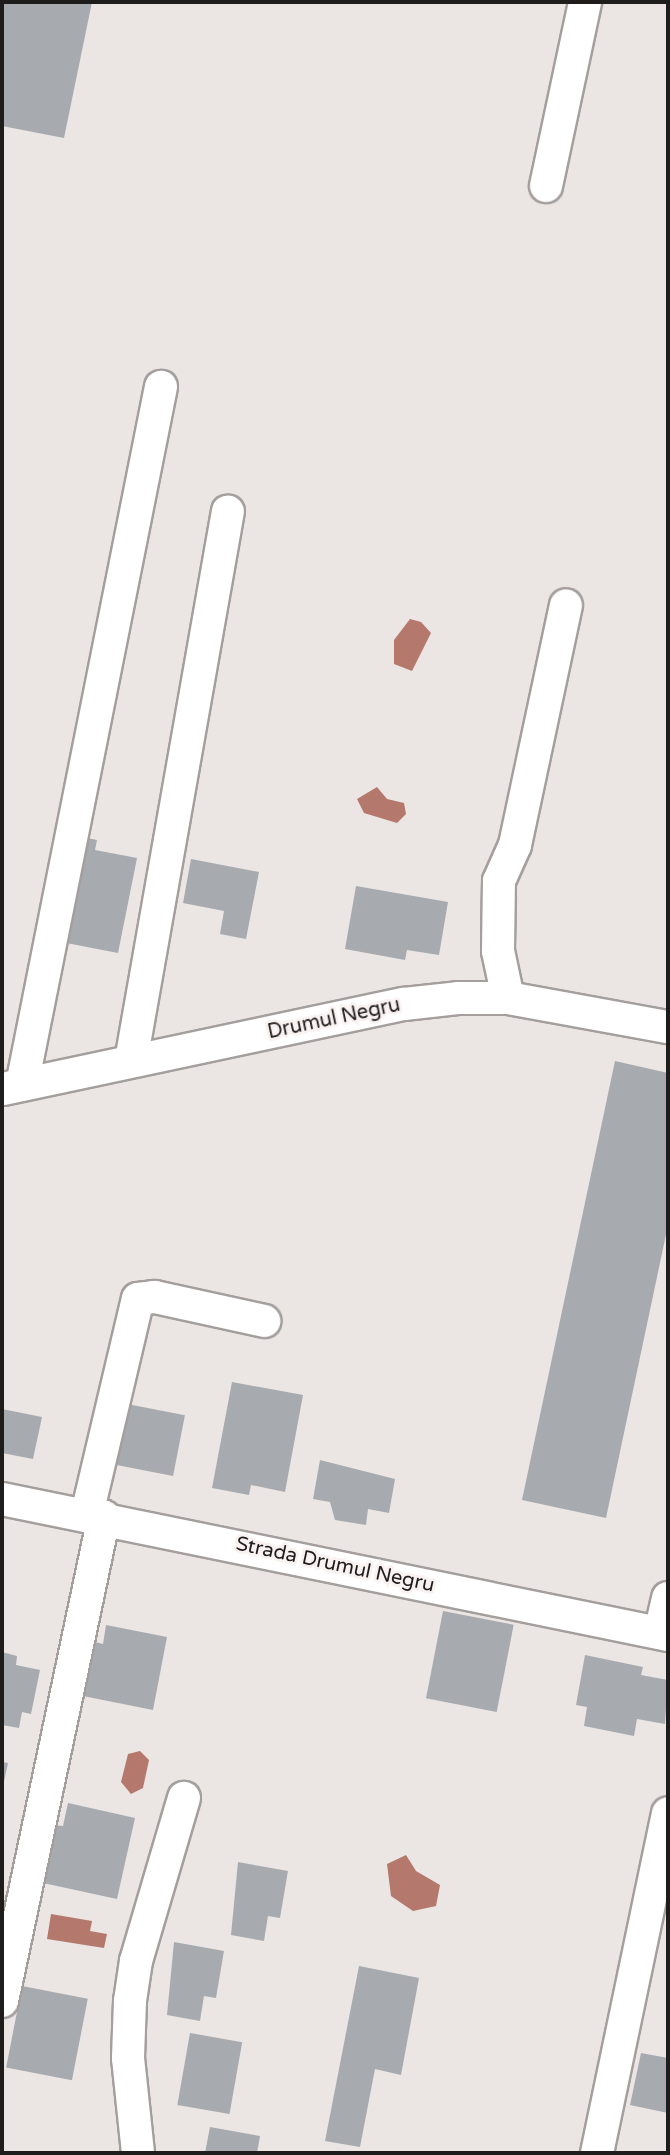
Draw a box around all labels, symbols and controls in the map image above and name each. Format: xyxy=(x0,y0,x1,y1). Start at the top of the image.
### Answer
street label: Drumul Negru xyxy=(266,993,402,1045)
street label: Strada Drumul Negru xyxy=(234,1532,436,1598)

